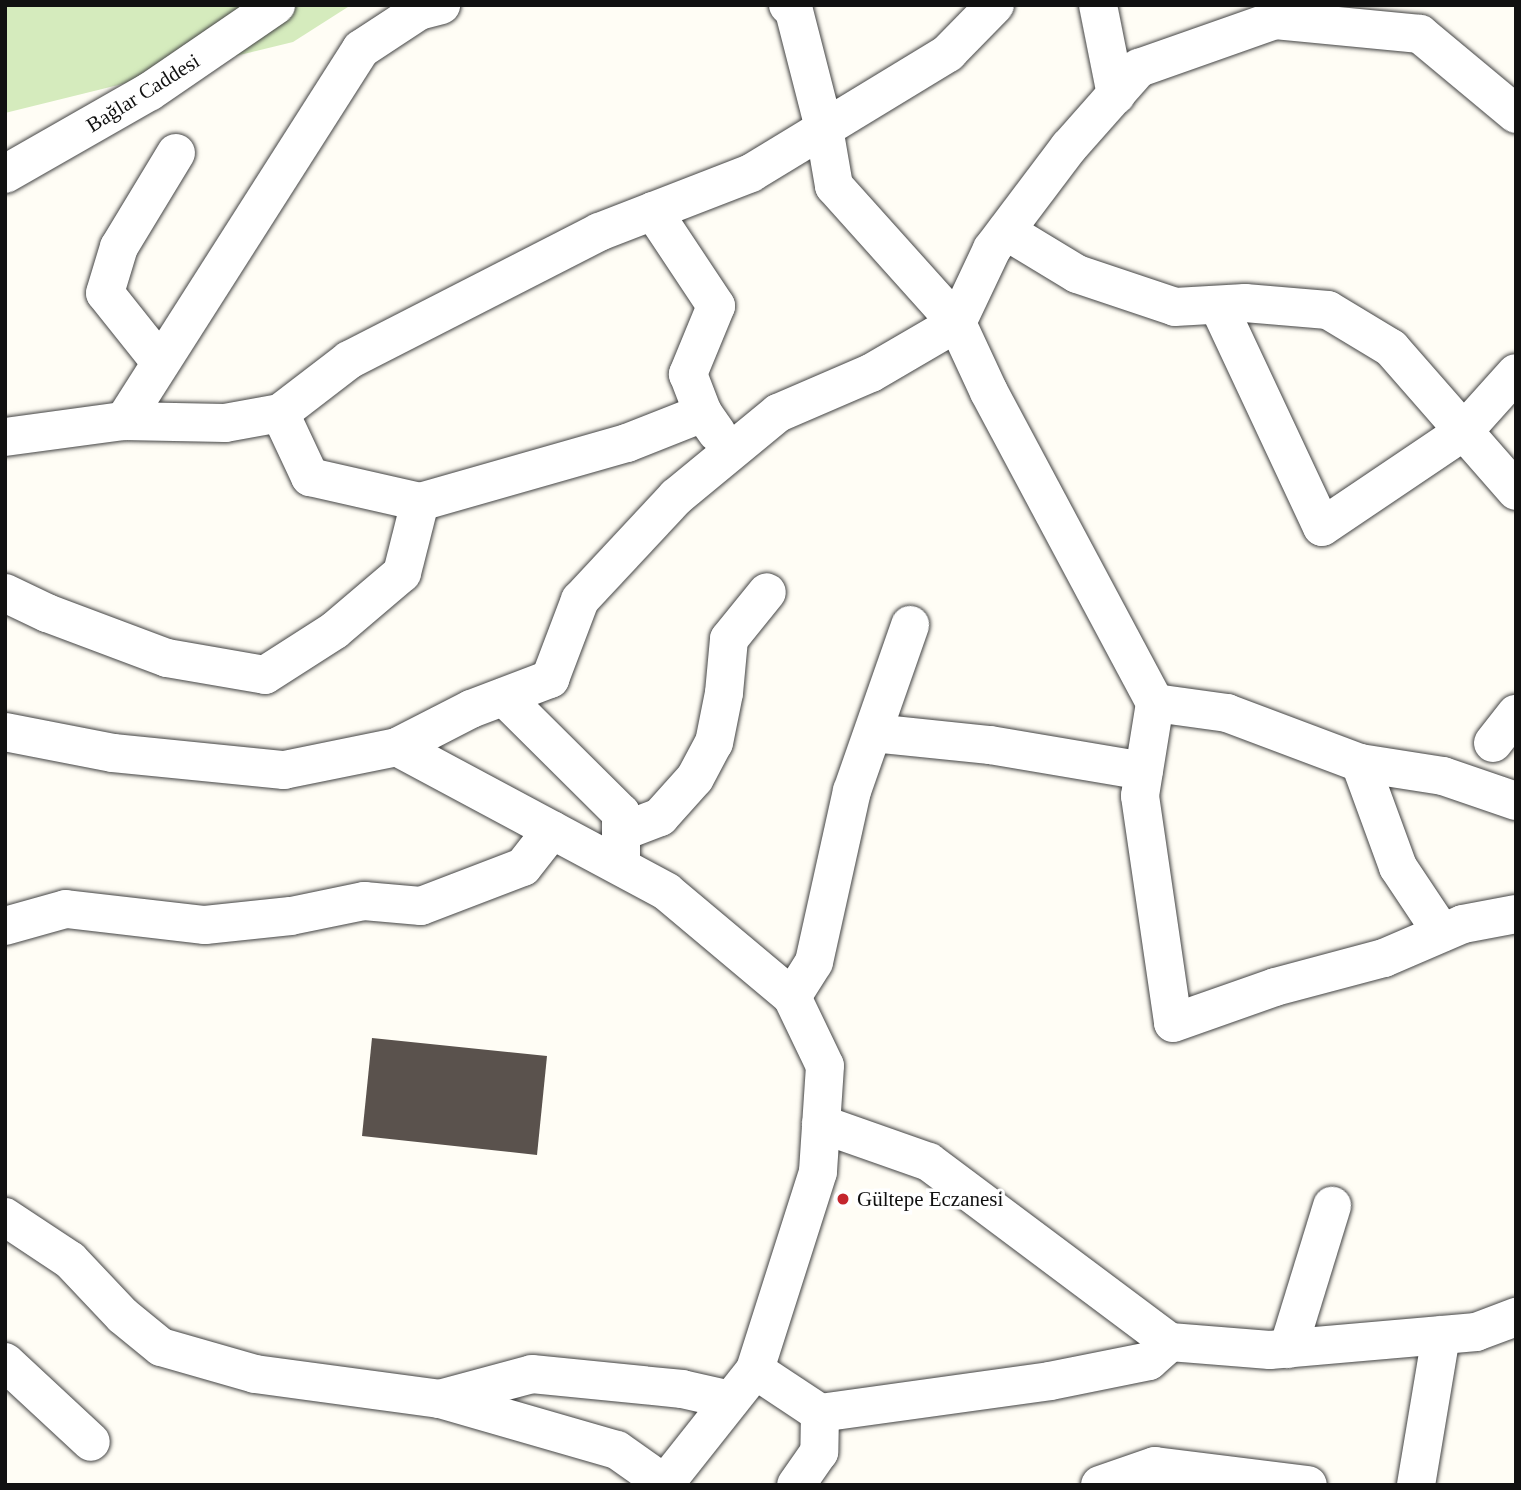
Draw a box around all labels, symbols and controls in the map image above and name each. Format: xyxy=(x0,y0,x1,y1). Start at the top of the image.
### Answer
street label: Bağlar Caddesi xyxy=(82,48,204,138)
place label: Gültepe Eczanesi xyxy=(857,1186,1003,1212)
marker: Gültepe Eczanesi xyxy=(835,1191,851,1207)

